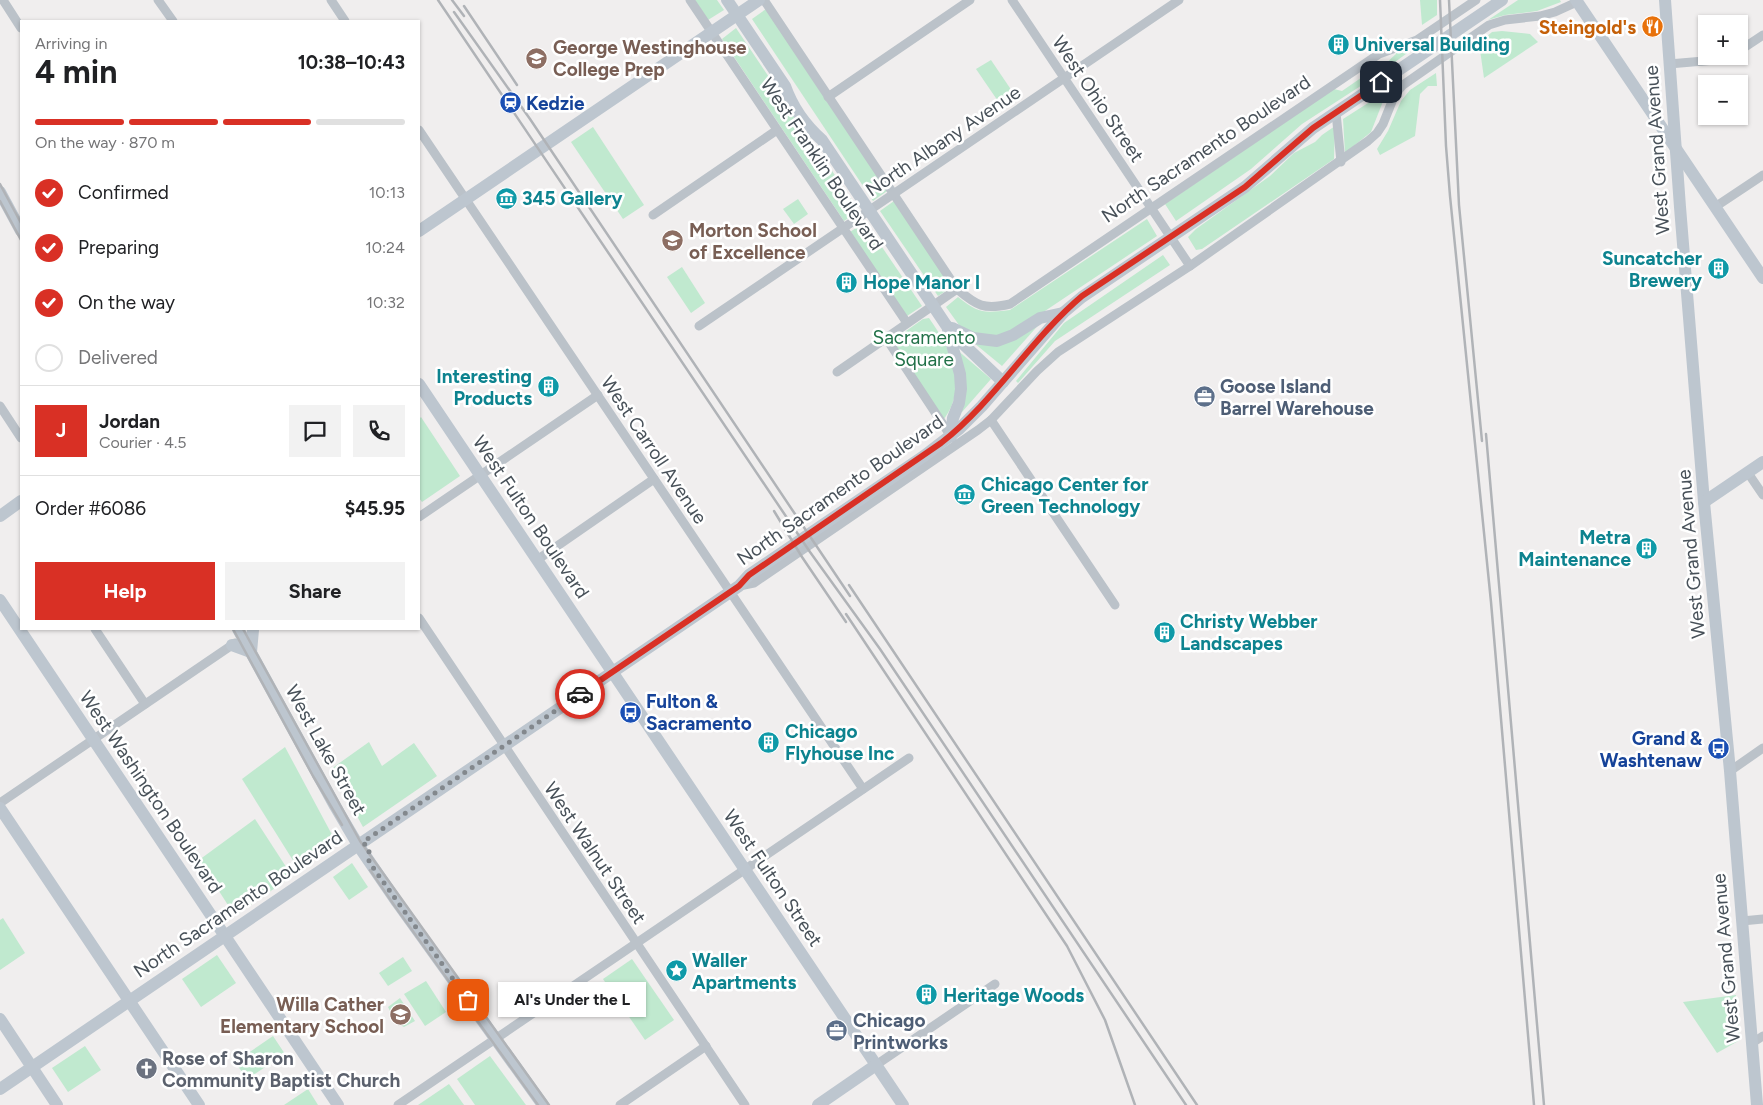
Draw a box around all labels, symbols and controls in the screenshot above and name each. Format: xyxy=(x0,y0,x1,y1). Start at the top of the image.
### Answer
restaurant icon: Steingold's xyxy=(1640,15,1664,39)
map controls xyxy=(1698,15,1748,125)
button: + xyxy=(1698,15,1748,65)
place label: Steingold's xyxy=(1539,16,1636,39)
street label: West Ohio Street xyxy=(1047,32,1149,166)
building icon: Universal Building xyxy=(1326,32,1350,56)
place label: Universal Building xyxy=(1354,33,1510,56)
text: Arriving in xyxy=(35,34,107,53)
place label: George Westinghouse College Prep xyxy=(553,36,747,81)
school or university icon: George Westinghouse College Prep xyxy=(525,46,549,70)
text: 10:38–10:43 xyxy=(298,51,405,74)
text: 4 min xyxy=(35,53,117,91)
pin xyxy=(1360,61,1402,103)
street label: West Grand Avenue xyxy=(1640,64,1674,236)
icon: home xyxy=(1367,68,1395,96)
street label: North Sacramento Boulevard xyxy=(1097,70,1315,228)
street label: West Franklin Boulevard xyxy=(756,73,888,255)
button: − xyxy=(1698,75,1748,125)
street label: North Albany Avenue xyxy=(861,81,1025,201)
station icon: Kedzie xyxy=(498,91,522,115)
place label: Kedzie xyxy=(526,92,585,115)
text: On the way · 870 m xyxy=(35,133,175,152)
icon: check xyxy=(35,179,63,207)
text: Confirmed xyxy=(78,181,169,204)
text: 10:13 xyxy=(369,183,405,202)
museum icon: 345 Gallery xyxy=(494,186,518,210)
place label: 345 Gallery xyxy=(522,187,622,210)
place label: Morton School of Excellence xyxy=(689,219,817,264)
school or university icon: Morton School of Excellence xyxy=(661,229,685,253)
icon: check xyxy=(35,234,63,262)
text: Preparing xyxy=(78,236,159,259)
text: 10:24 xyxy=(365,238,405,257)
place label: Suncatcher Brewery xyxy=(1602,247,1702,292)
building icon: Suncatcher Brewery xyxy=(1706,257,1730,281)
building icon: Hope Manor I xyxy=(835,270,859,294)
place label: Hope Manor I xyxy=(863,271,980,294)
icon: check xyxy=(35,289,63,317)
text: On the way xyxy=(78,291,175,314)
text: 10:32 xyxy=(366,293,405,312)
park label: Sacramento Square xyxy=(872,326,976,371)
text: Delivered xyxy=(78,346,158,369)
place label: Interesting Products xyxy=(436,365,532,410)
street label: West Carroll Avenue xyxy=(596,372,712,528)
building icon: Interesting Products xyxy=(536,375,560,399)
place label: Goose Island Barrel Warehouse xyxy=(1220,375,1374,420)
office icon: Goose Island Barrel Warehouse xyxy=(1192,385,1216,409)
button: chat xyxy=(289,405,341,457)
button: phone xyxy=(353,405,405,457)
text: Jordan xyxy=(99,410,160,433)
street label: North Sacramento Boulevard xyxy=(732,410,948,570)
text: J xyxy=(56,419,66,442)
street label: West Fulton Boulevard xyxy=(468,431,594,603)
text: Courier · 4.5 xyxy=(99,433,186,452)
street label: West Grand Avenue xyxy=(1672,468,1710,640)
place label: Chicago Center for Green Technology xyxy=(981,473,1148,518)
museum icon: Chicago Center for Green Technology xyxy=(953,483,977,507)
text: Order #6086 xyxy=(35,497,146,520)
text: $45.95 xyxy=(345,497,405,520)
place label: Metra Maintenance xyxy=(1518,526,1631,571)
building icon: Metra Maintenance xyxy=(1635,536,1659,560)
button: Help xyxy=(35,562,215,620)
button: Share xyxy=(225,562,405,620)
place label: Christy Webber Landscapes xyxy=(1180,610,1318,655)
building icon: Christy Webber Landscapes xyxy=(1152,620,1176,644)
courier xyxy=(555,669,605,719)
icon: car xyxy=(566,680,594,708)
street label: West Lake Street xyxy=(281,681,371,819)
street label: West Washington Boulevard xyxy=(75,686,227,898)
place label: Fulton & Sacramento xyxy=(646,690,752,735)
bus stop icon: Fulton & Sacramento xyxy=(618,700,642,724)
place label: Chicago Flyhouse Inc xyxy=(785,720,894,765)
place label: Grand & Washtenaw xyxy=(1600,727,1703,772)
building icon: Chicago Flyhouse Inc xyxy=(757,730,781,754)
bus stop icon: Grand & Washtenaw xyxy=(1706,737,1730,761)
street label: West Walnut Street xyxy=(539,778,651,928)
street label: West Fulton Street xyxy=(719,805,827,951)
street label: North Sacramento Boulevard xyxy=(129,825,347,983)
street label: West Grand Avenue xyxy=(1707,872,1745,1044)
place label: Waller Apartments xyxy=(692,949,796,994)
place icon: Waller Apartments xyxy=(664,959,688,983)
pin xyxy=(447,979,489,1021)
callout: Al's Under the L xyxy=(498,982,646,1018)
building icon: Heritage Woods xyxy=(915,983,939,1007)
place label: Heritage Woods xyxy=(943,984,1084,1007)
icon: bag xyxy=(454,986,482,1014)
text: Al's Under the L xyxy=(514,990,630,1009)
place label: Willa Cather Elementary School xyxy=(220,993,384,1038)
school or university icon: Willa Cather Elementary School xyxy=(388,1003,412,1027)
place label: Chicago Printworks xyxy=(853,1009,948,1054)
office icon: Chicago Printworks xyxy=(825,1019,849,1043)
place label: Rose of Sharon Community Baptist Church xyxy=(162,1047,400,1092)
church icon: Rose of Sharon Community Baptist Church xyxy=(134,1057,158,1081)

